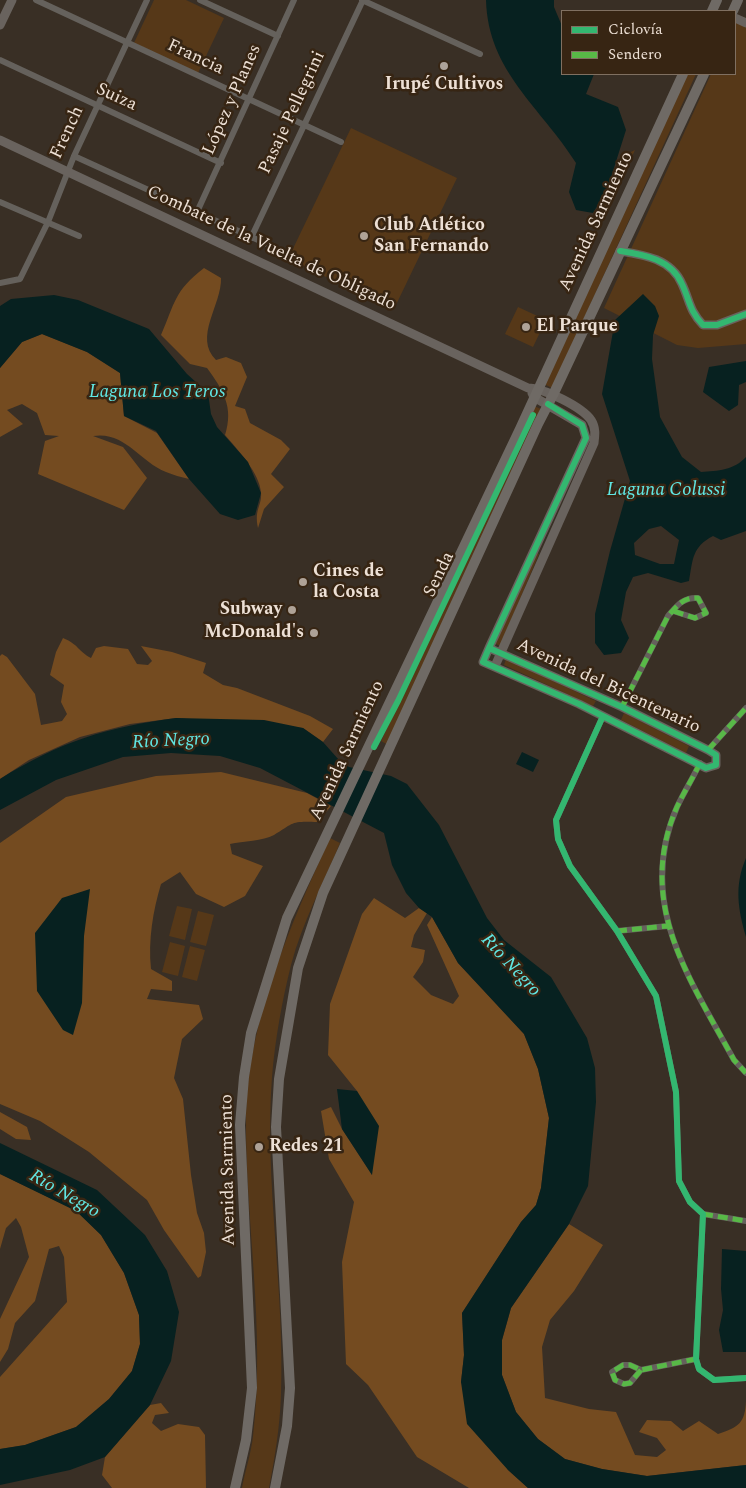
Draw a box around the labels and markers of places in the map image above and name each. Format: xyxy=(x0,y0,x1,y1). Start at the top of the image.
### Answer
marker: Irupé Cultivos xyxy=(438,60,450,72)
place label: Irupé Cultivos xyxy=(385,74,503,96)
place label: Club Atlético San Fernando xyxy=(374,215,489,258)
marker: Club Atlético San Fernando xyxy=(358,230,370,242)
place label: El Parque xyxy=(536,316,618,338)
marker: El Parque xyxy=(520,321,532,333)
place label: Cines de la Costa xyxy=(313,561,384,604)
marker: Cines de la Costa xyxy=(297,576,309,588)
place label: Subway xyxy=(220,599,282,621)
marker: Subway xyxy=(286,604,298,616)
place label: McDonald's xyxy=(204,622,304,644)
marker: McDonald's xyxy=(308,627,320,639)
place label: Redes 21 xyxy=(269,1136,343,1158)
marker: Redes 21 xyxy=(253,1141,265,1153)

